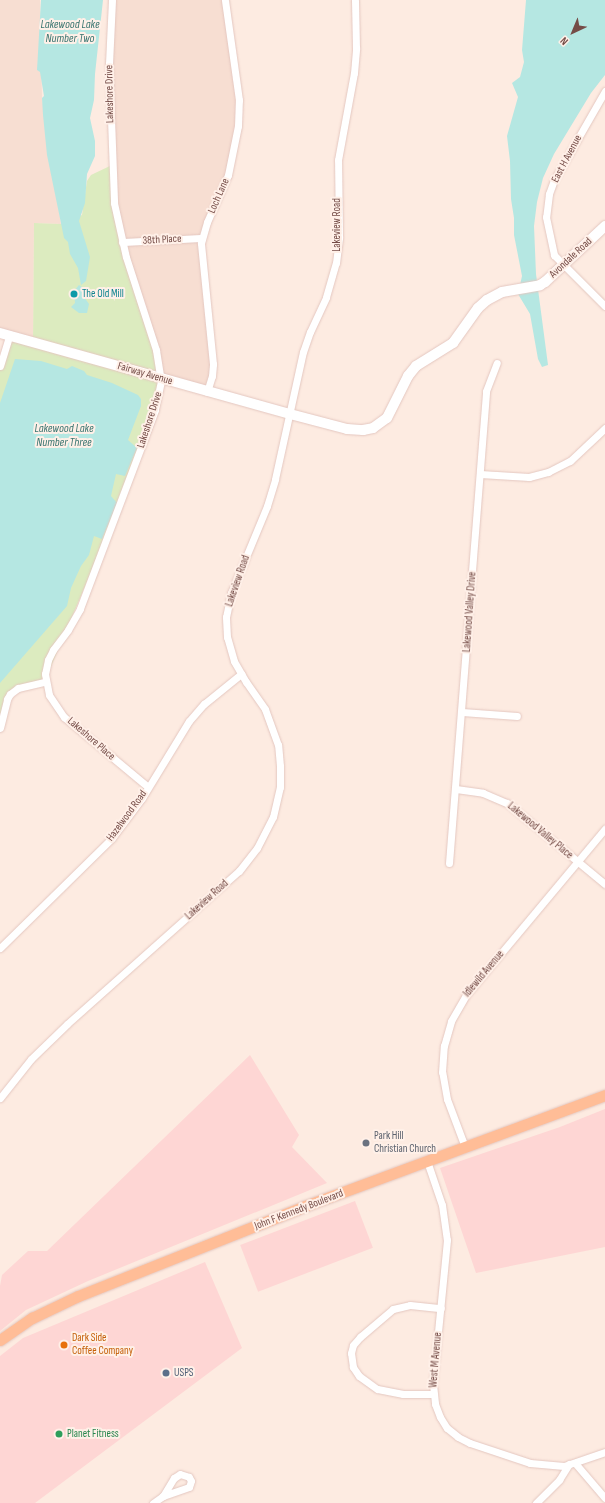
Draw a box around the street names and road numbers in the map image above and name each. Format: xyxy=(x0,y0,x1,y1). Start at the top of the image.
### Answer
street label: Lakeshore Drive xyxy=(103,65,117,123)
street label: East H Avenue xyxy=(549,133,585,185)
street label: Loch Lane xyxy=(205,177,233,215)
street label: Lakeview Road xyxy=(330,198,344,252)
street label: 38th Place xyxy=(142,232,182,248)
street label: Avondale Road xyxy=(547,235,595,281)
street label: Fairway Avenue xyxy=(116,360,174,388)
street label: Lakeshore Drive xyxy=(135,390,165,450)
street label: Lakeview Road xyxy=(223,554,253,608)
street label: Lakewood Valley Drive xyxy=(461,571,479,653)
street label: Lakeshore Place xyxy=(64,715,118,763)
street label: Hazelwood Road xyxy=(104,788,150,844)
street label: Lakewood Valley Place xyxy=(505,800,575,862)
street label: Lakeview Road xyxy=(183,877,231,923)
street label: Idlewild Avenue xyxy=(461,948,507,1000)
street label: John F Kennedy Boulevard xyxy=(253,1187,345,1233)
street label: West M Avenue xyxy=(427,1332,445,1388)

